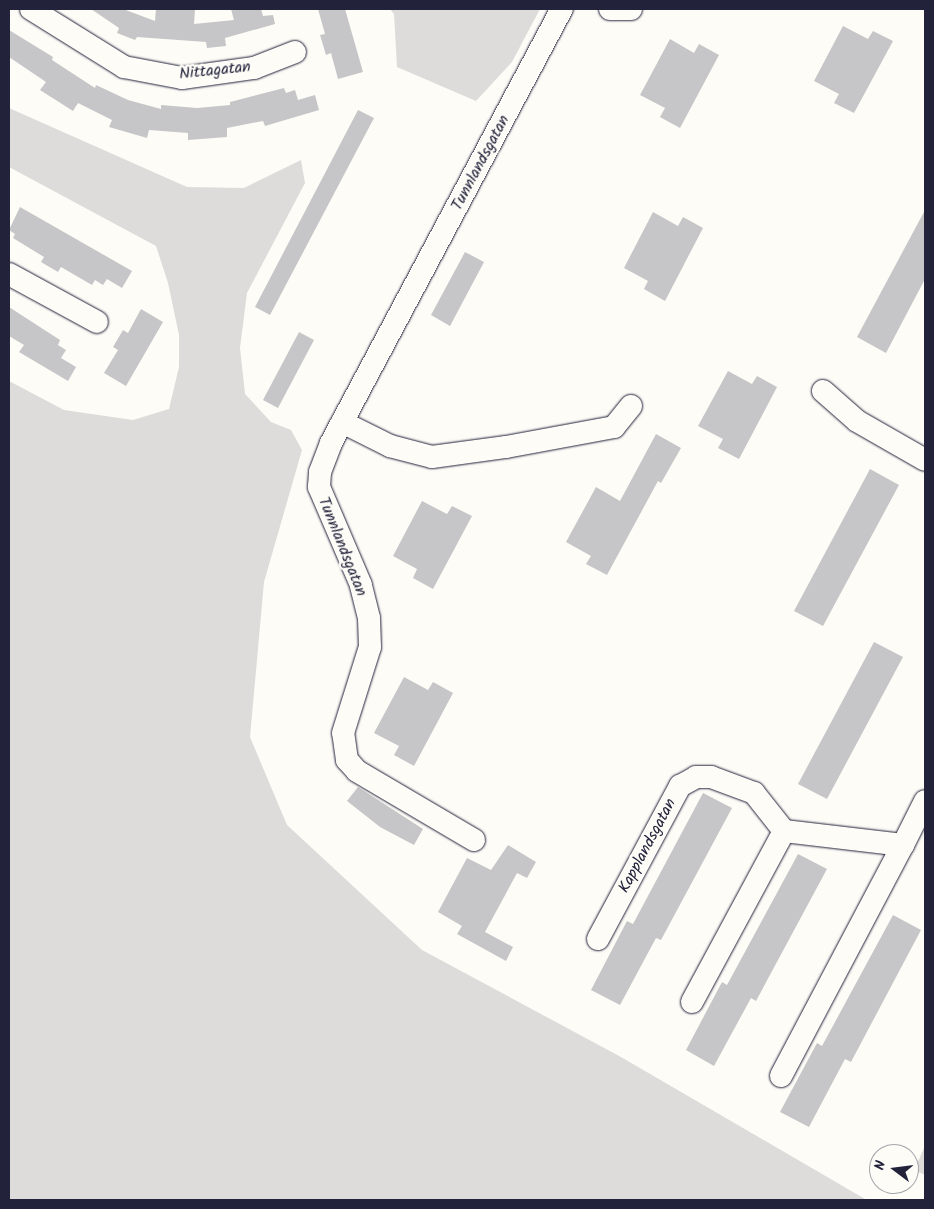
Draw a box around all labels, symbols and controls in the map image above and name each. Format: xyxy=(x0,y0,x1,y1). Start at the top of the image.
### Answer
street label: Nittagatan xyxy=(178,58,252,84)
street label: Tunnlandsgatan xyxy=(448,112,514,214)
street label: Tunnlandsgatan xyxy=(313,495,371,599)
street label: Kapplandsgatan xyxy=(615,795,681,897)
north arrow xyxy=(869,1144,919,1194)
text: N xyxy=(869,1158,892,1172)

